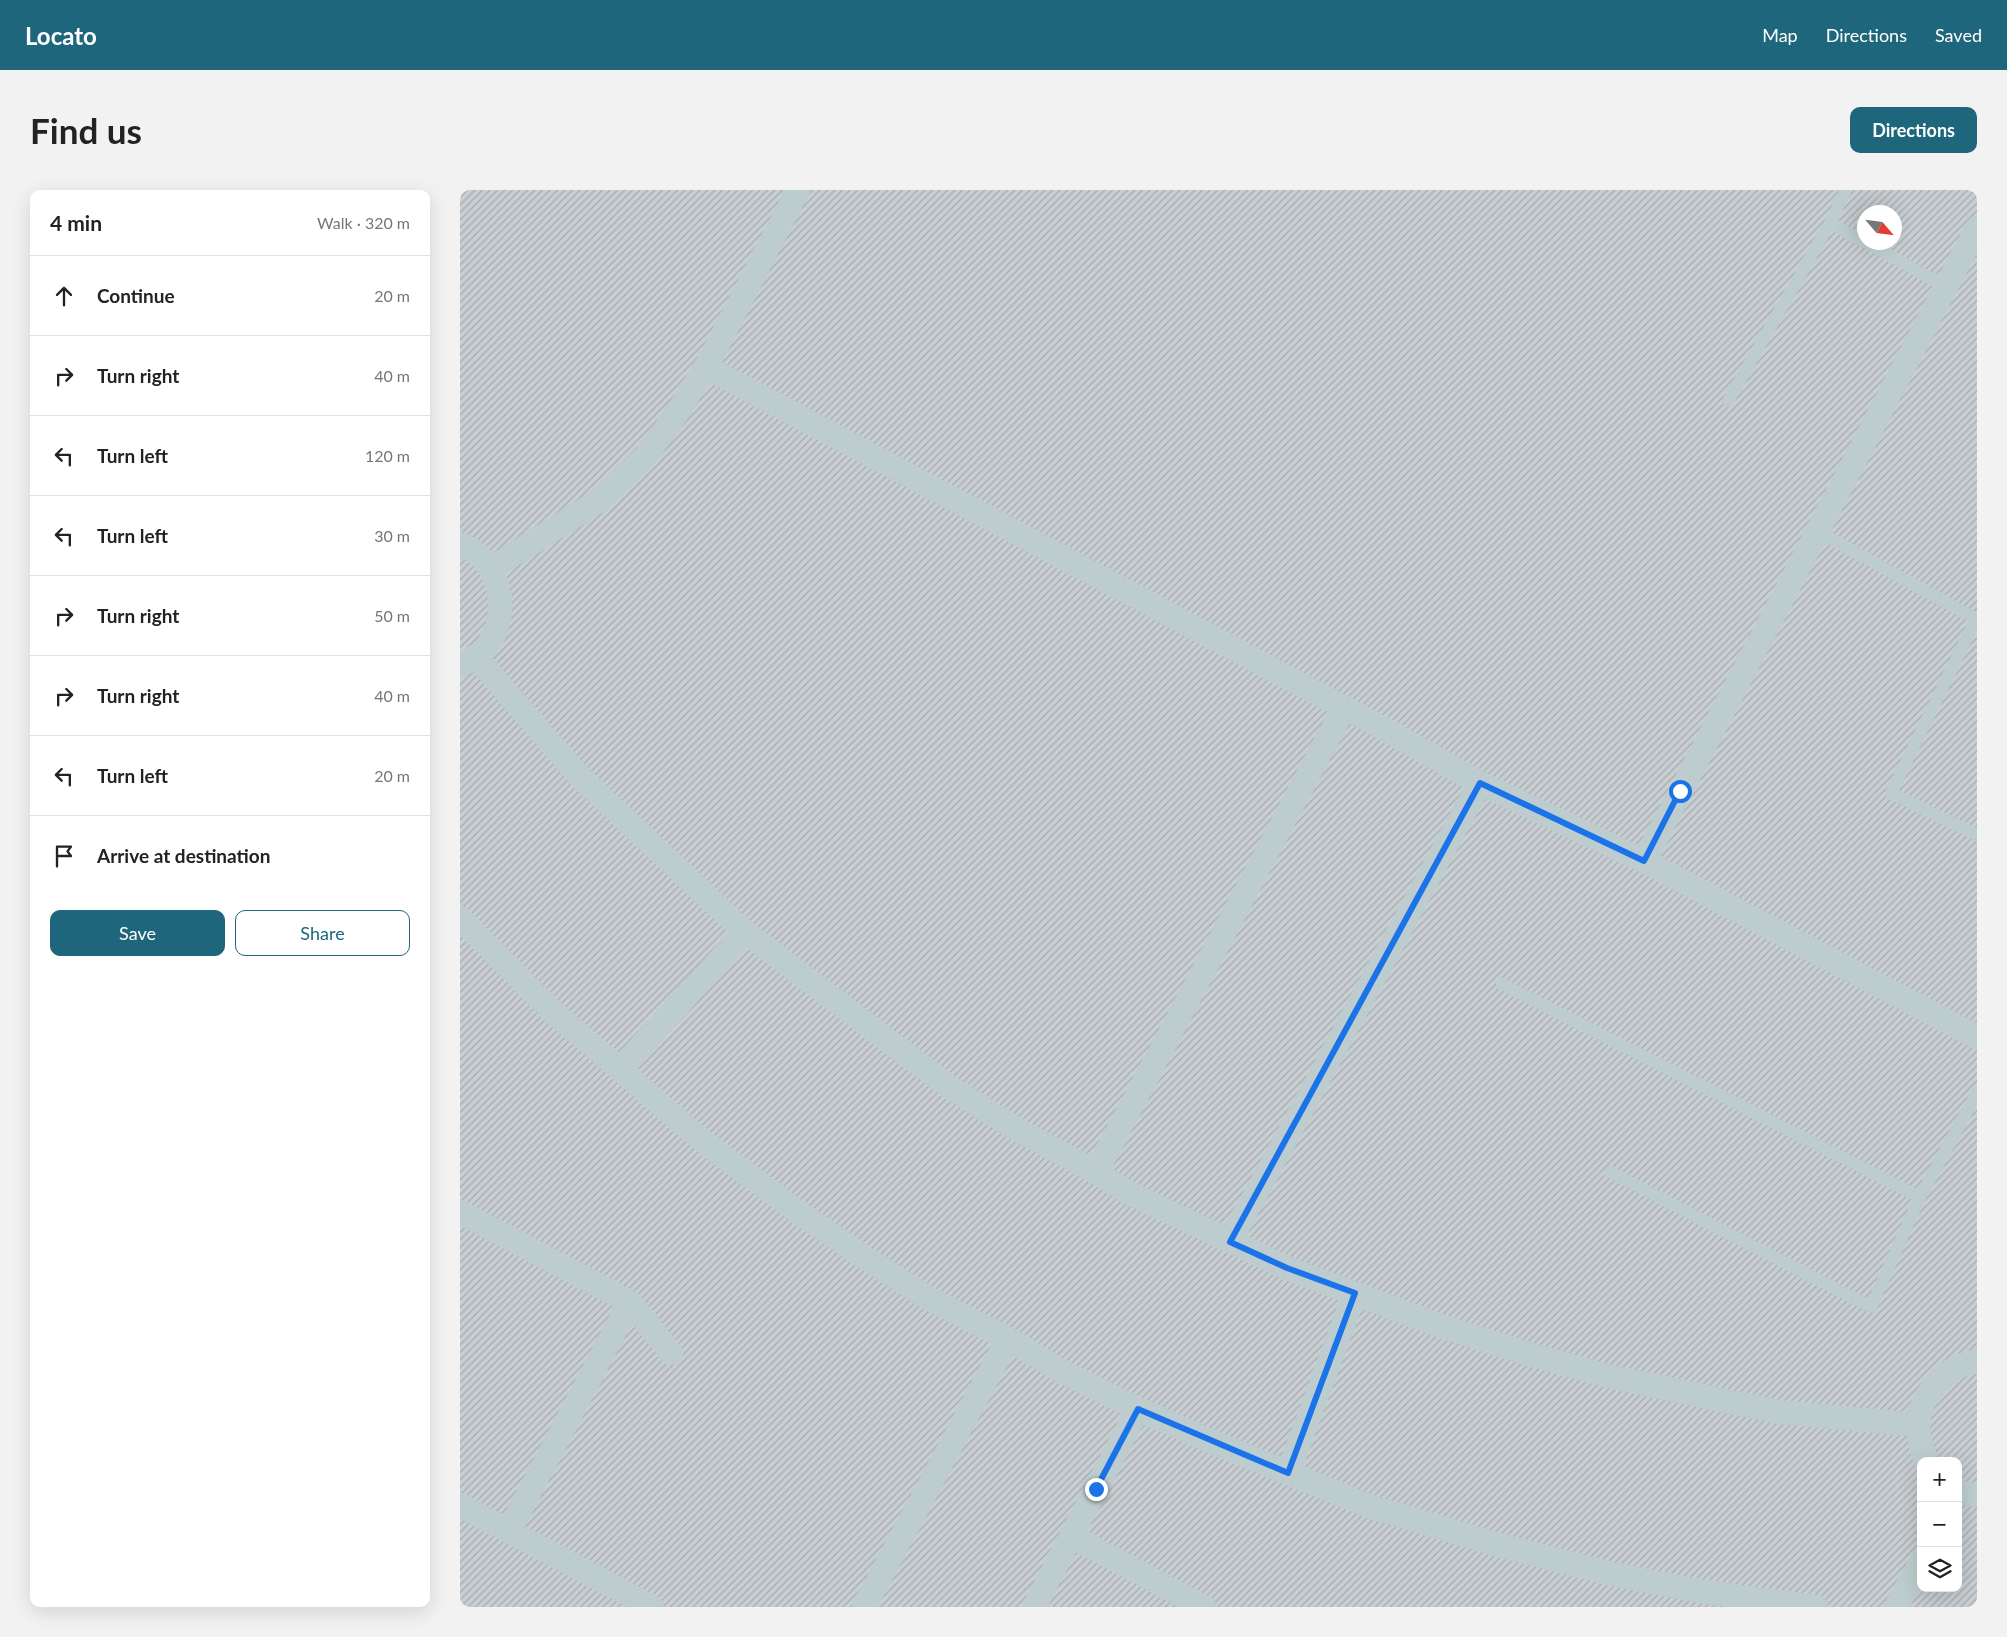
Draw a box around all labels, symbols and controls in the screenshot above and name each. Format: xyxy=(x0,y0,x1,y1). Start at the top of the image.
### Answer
text: Locato xyxy=(25,21,97,50)
text: Map xyxy=(1762,24,1798,46)
text: Directions xyxy=(1826,24,1907,46)
text: Saved xyxy=(1935,24,1982,46)
button: Directions xyxy=(1850,107,1977,153)
text: Find us xyxy=(30,109,142,151)
north arrow xyxy=(1857,205,1902,250)
text: 4 min xyxy=(50,210,102,235)
text: Walk · 320 m xyxy=(317,213,410,232)
icon: ahead xyxy=(50,282,78,310)
text: Continue xyxy=(97,284,175,307)
text: 20 m xyxy=(374,286,410,305)
icon: right xyxy=(50,362,78,390)
text: Turn right xyxy=(97,364,179,387)
text: 40 m xyxy=(374,366,410,385)
icon: left xyxy=(50,442,78,470)
text: Turn left xyxy=(97,444,168,467)
text: 120 m xyxy=(365,446,410,465)
icon: left xyxy=(50,522,78,550)
text: Turn left xyxy=(97,524,168,547)
text: 30 m xyxy=(374,526,410,545)
icon: right xyxy=(50,602,78,630)
text: Turn right xyxy=(97,604,179,627)
text: 50 m xyxy=(374,606,410,625)
icon: right xyxy=(50,682,78,710)
text: Turn right xyxy=(97,684,179,707)
text: 40 m xyxy=(374,686,410,705)
icon: left xyxy=(50,762,78,790)
text: Turn left xyxy=(97,764,168,787)
text: 20 m xyxy=(374,766,410,785)
route start xyxy=(1669,780,1692,803)
icon: arrive xyxy=(50,842,78,870)
text: Arrive at destination xyxy=(97,844,270,867)
button: Save xyxy=(50,910,225,956)
button: Share xyxy=(235,910,410,956)
map controls xyxy=(1917,1457,1962,1592)
button: + xyxy=(1917,1457,1962,1502)
route end xyxy=(1085,1478,1108,1501)
button: − xyxy=(1917,1502,1962,1547)
button: layers xyxy=(1917,1547,1962,1592)

